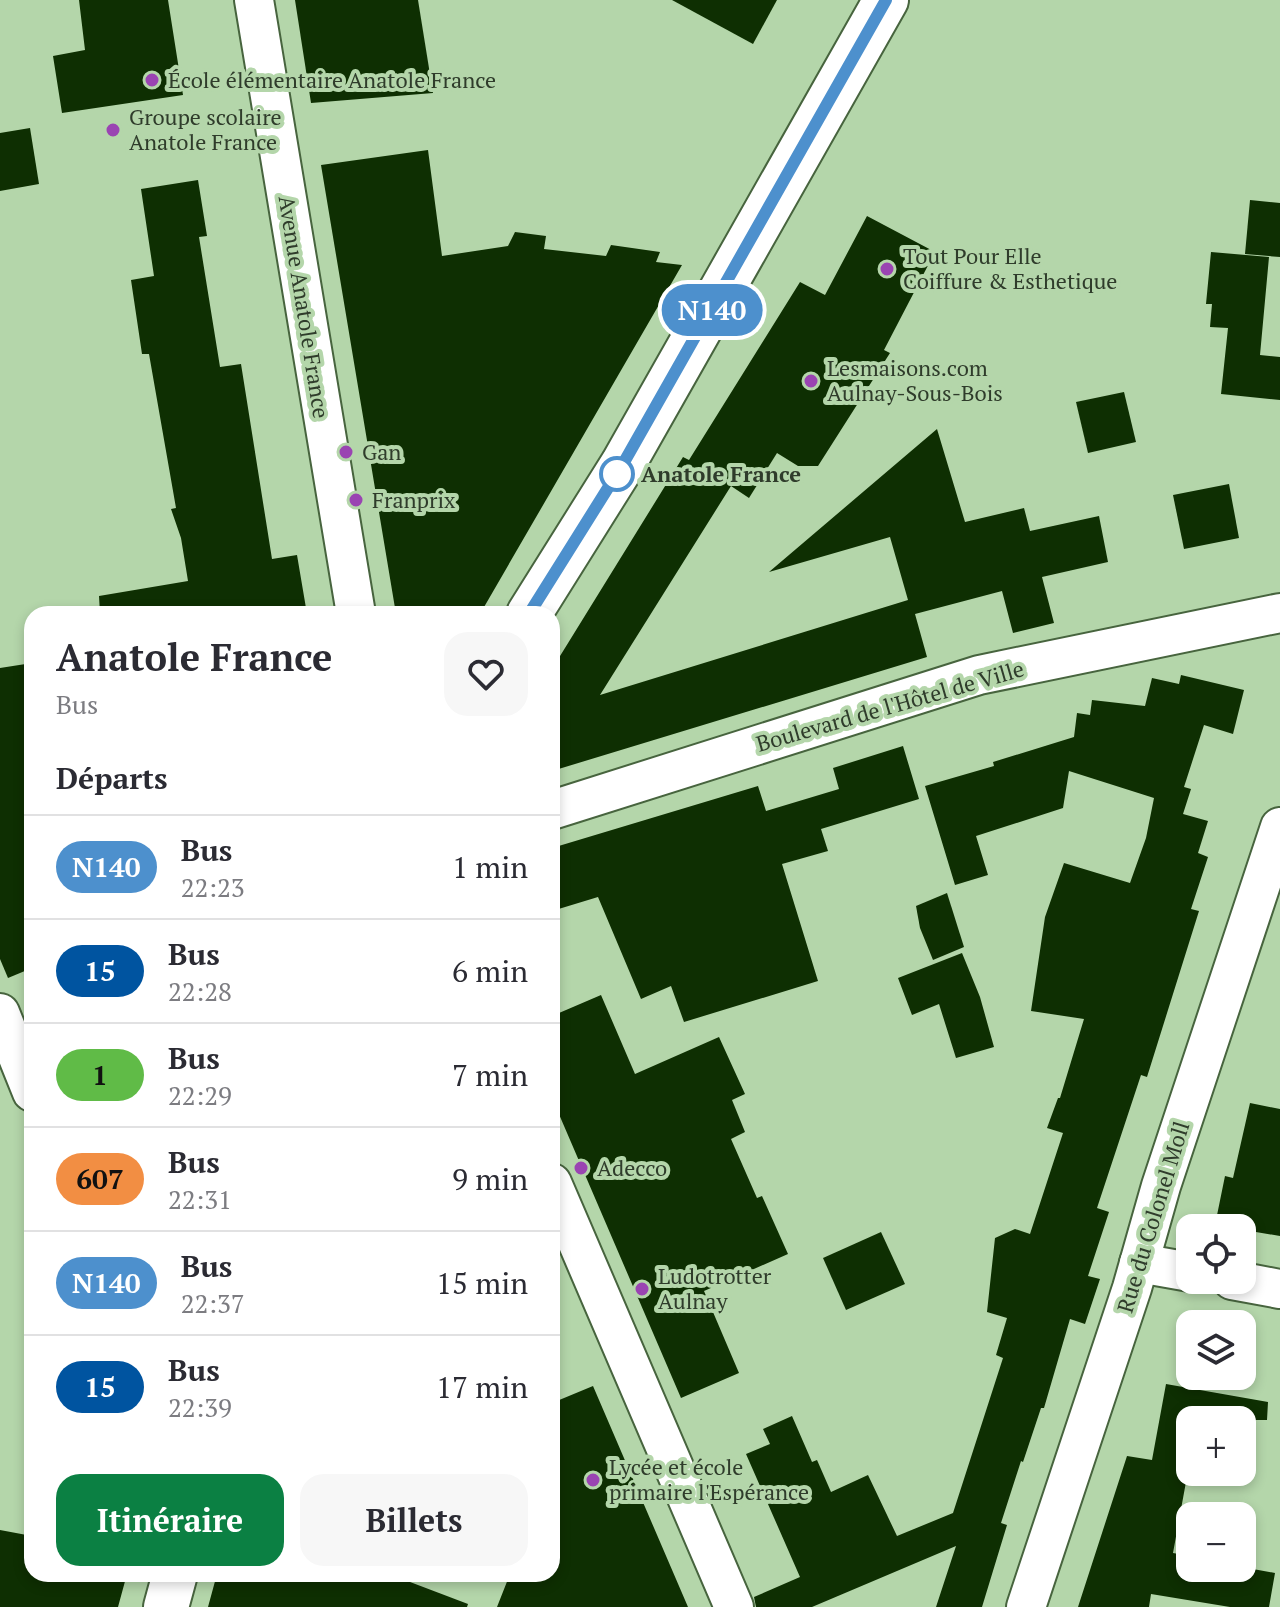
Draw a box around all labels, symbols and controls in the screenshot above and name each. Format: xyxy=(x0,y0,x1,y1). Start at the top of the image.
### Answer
place label: École élémentaire Anatole France xyxy=(168,65,496,94)
marker: École élémentaire Anatole France xyxy=(143,71,161,89)
place label: Groupe scolaire Anatole France xyxy=(129,102,282,156)
marker: Groupe scolaire Anatole France xyxy=(104,121,122,139)
street label: Avenue Anatole France xyxy=(273,194,336,420)
place label: Tout Pour Elle Coiffure & Esthetique xyxy=(903,241,1117,295)
marker: Tout Pour Elle Coiffure & Esthetique xyxy=(878,260,896,278)
line badge: N140 xyxy=(656,284,768,336)
text: N140 xyxy=(678,291,746,328)
place label: Lesmaisons.com Aulnay-Sous-Bois xyxy=(827,353,1003,407)
marker: Lesmaisons.com Aulnay-Sous-Bois xyxy=(802,372,820,390)
place label: Gan xyxy=(362,437,401,466)
marker: Gan xyxy=(337,443,355,461)
marker: Anatole France xyxy=(600,457,634,491)
place label: Anatole France xyxy=(641,459,801,488)
place label: Franprix xyxy=(372,485,456,514)
marker: Franprix xyxy=(347,491,365,509)
text: Anatole France xyxy=(56,632,332,682)
button: heart xyxy=(444,632,528,716)
street label: Boulevard de l'Hôtel de Ville xyxy=(753,653,1027,758)
text: Bus xyxy=(56,687,98,721)
text: Départs xyxy=(56,758,168,798)
text: Bus xyxy=(181,830,232,870)
text: 1 min xyxy=(452,847,528,887)
text: N140 xyxy=(72,848,141,885)
text: 22:23 xyxy=(181,870,245,904)
text: Bus xyxy=(168,934,220,974)
text: 6 min xyxy=(452,951,528,991)
text: 15 xyxy=(84,952,116,989)
text: 22:28 xyxy=(168,974,232,1008)
text: Bus xyxy=(168,1038,220,1078)
text: 7 min xyxy=(452,1055,528,1095)
text: 1 xyxy=(92,1056,108,1093)
text: 22:29 xyxy=(168,1078,232,1112)
street label: Rue du Colonel Moll xyxy=(1110,1118,1195,1316)
text: Bus xyxy=(168,1142,220,1182)
place label: Adecco xyxy=(597,1153,667,1182)
text: 9 min xyxy=(452,1159,528,1199)
marker: Adecco xyxy=(572,1159,590,1177)
text: 607 xyxy=(76,1160,124,1197)
text: 22:31 xyxy=(168,1182,232,1216)
map controls xyxy=(1176,1214,1256,1582)
button: locate xyxy=(1176,1214,1256,1294)
text: Bus xyxy=(181,1246,232,1286)
place label: Ludotrotter Aulnay xyxy=(658,1261,772,1315)
text: 15 min xyxy=(436,1263,528,1303)
text: N140 xyxy=(72,1264,141,1301)
marker: Ludotrotter Aulnay xyxy=(633,1280,651,1298)
text: 22:37 xyxy=(181,1286,245,1320)
button: layers xyxy=(1176,1310,1256,1390)
text: Bus xyxy=(168,1350,220,1390)
text: 17 min xyxy=(436,1367,528,1407)
text: 15 xyxy=(84,1368,116,1405)
text: 22:39 xyxy=(168,1390,232,1424)
button: + xyxy=(1176,1406,1256,1486)
place label: Lycée et école primaire l'Espérance xyxy=(609,1452,809,1506)
marker: Lycée et école primaire l'Espérance xyxy=(584,1471,602,1489)
button: Itinéraire xyxy=(56,1474,284,1566)
button: Billets xyxy=(300,1474,528,1566)
button: − xyxy=(1176,1502,1256,1582)

